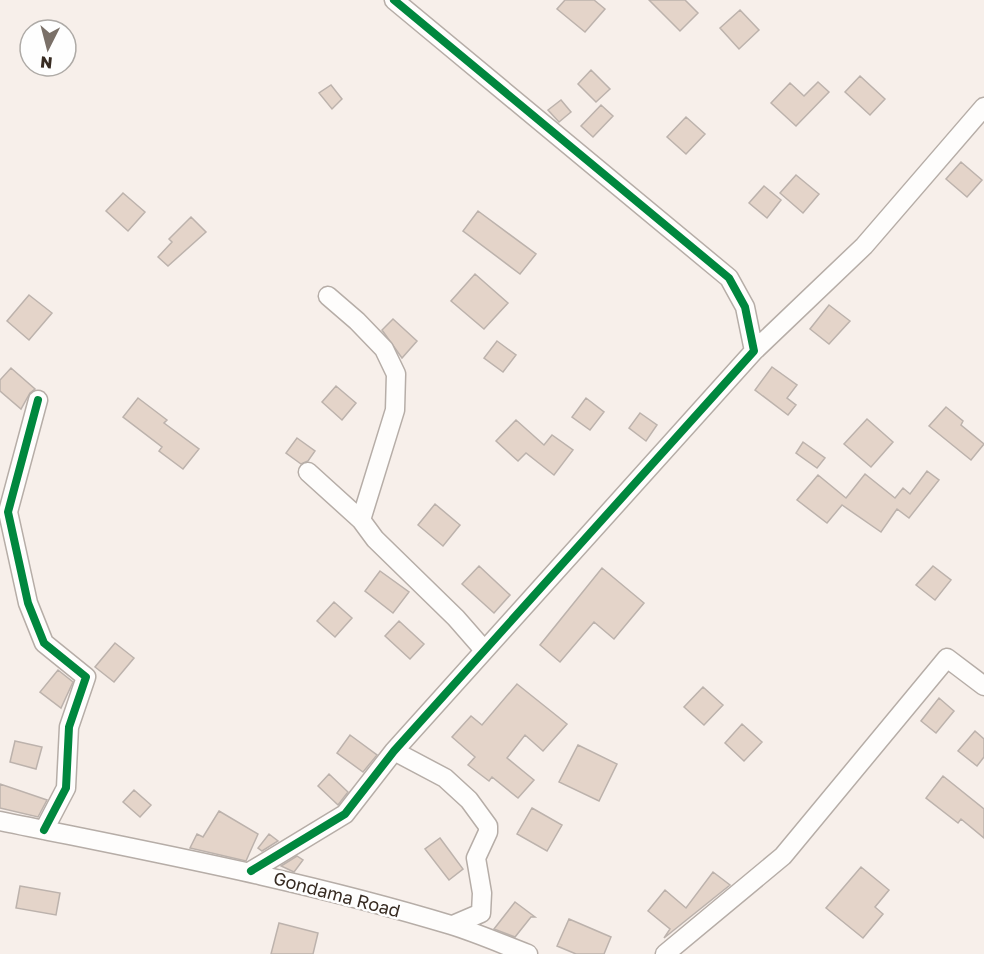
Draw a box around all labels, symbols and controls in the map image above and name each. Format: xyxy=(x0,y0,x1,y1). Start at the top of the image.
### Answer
north arrow xyxy=(18,18,78,78)
text: N xyxy=(39,52,54,73)
street label: Gondama Road xyxy=(271,866,403,922)

